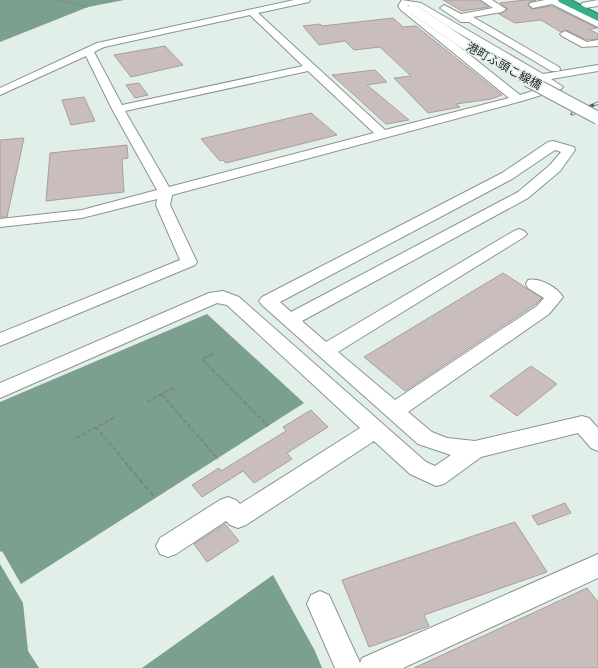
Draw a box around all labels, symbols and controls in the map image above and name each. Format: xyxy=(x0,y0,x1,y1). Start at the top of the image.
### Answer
street label: 港町ふ頭こ線橋 xyxy=(464,40,544,92)

